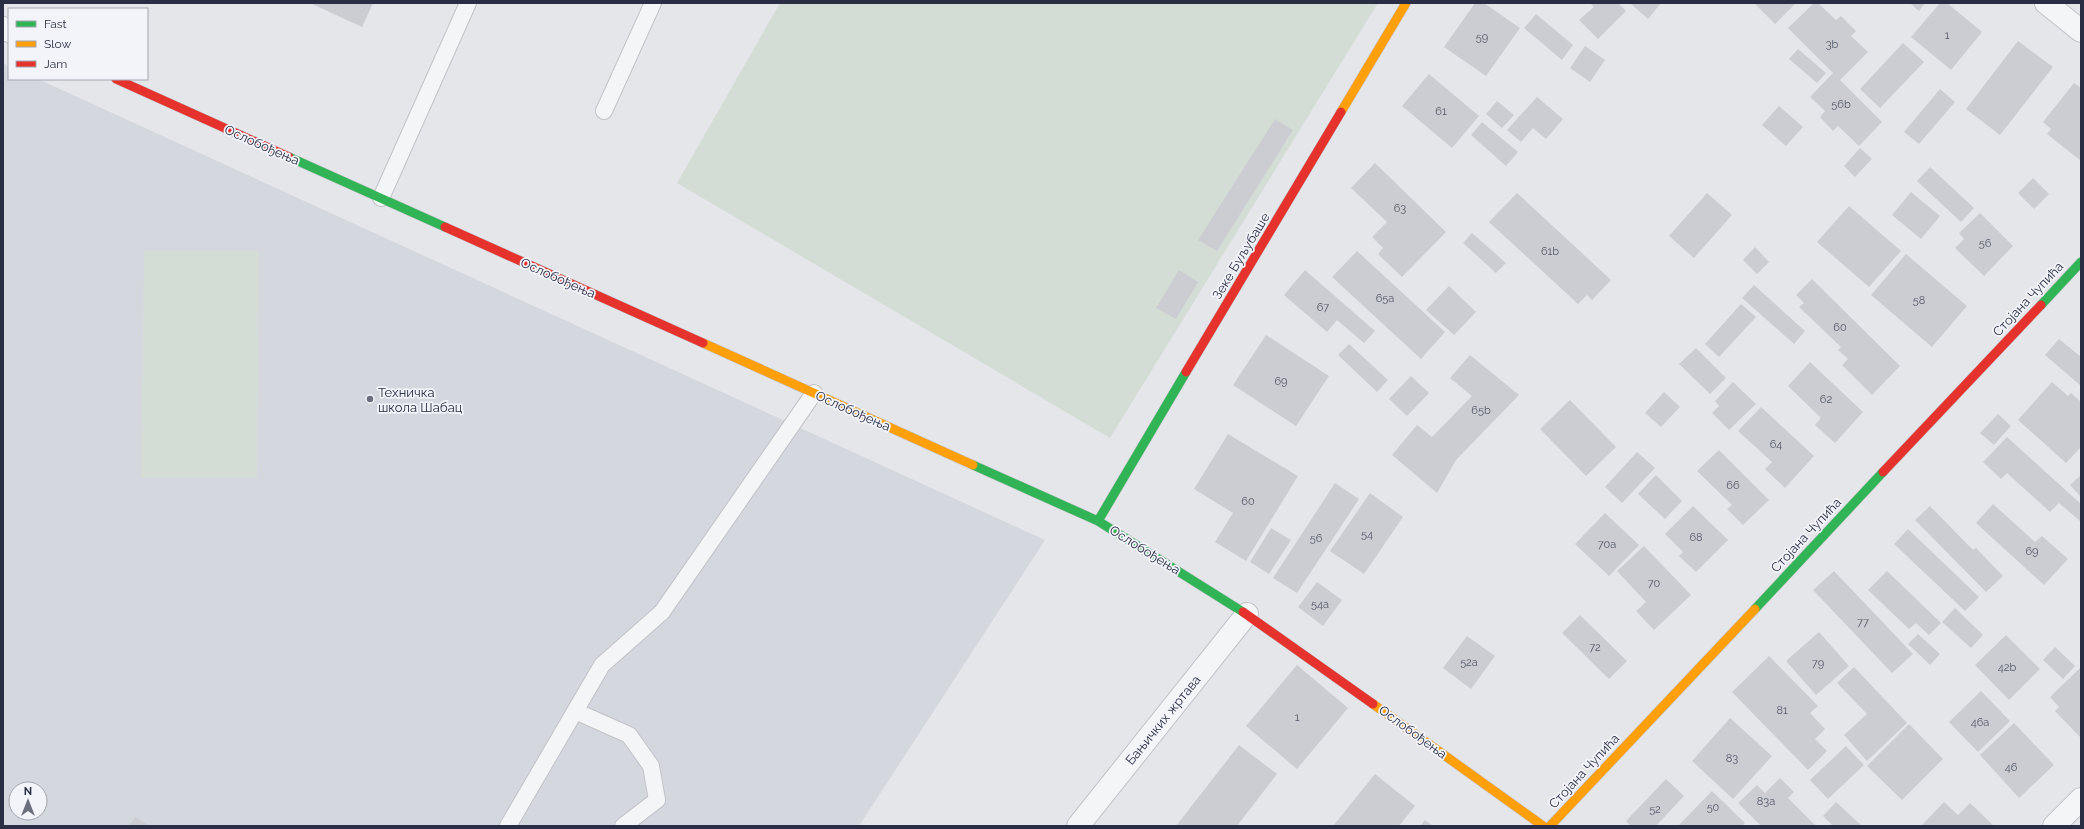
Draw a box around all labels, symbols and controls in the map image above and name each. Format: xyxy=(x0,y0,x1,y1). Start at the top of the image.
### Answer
legend xyxy=(8,8,148,80)
text: Fast xyxy=(44,17,67,31)
house number: 1 xyxy=(1945,29,1950,42)
house number: 59 xyxy=(1476,31,1488,44)
text: Slow xyxy=(44,37,71,51)
house number: 3b xyxy=(1826,38,1839,51)
text: Jam xyxy=(44,57,67,71)
house number: 56b xyxy=(1831,98,1851,111)
house number: 61 xyxy=(1435,105,1447,118)
street label: Ослобођења xyxy=(222,122,302,168)
house number: 63 xyxy=(1394,202,1406,215)
street label: Зеке Буљубаше xyxy=(1209,210,1273,302)
house number: 56 xyxy=(1979,237,1992,250)
house number: 61b xyxy=(1541,245,1559,258)
street label: Ослобођења xyxy=(518,255,598,301)
street label: Стојана Чупића xyxy=(1990,259,2066,339)
house number: 65a xyxy=(1376,292,1394,305)
house number: 58 xyxy=(1913,294,1925,307)
house number: 67 xyxy=(1317,301,1329,314)
house number: 60 xyxy=(1833,321,1847,334)
house number: 69 xyxy=(1274,375,1288,388)
place label: Техничка школа Шабац xyxy=(378,385,463,415)
street label: Ослобођења xyxy=(813,388,893,434)
house number: 62 xyxy=(1820,393,1832,406)
marker: Техничка школа Шабац xyxy=(365,394,375,404)
house number: 65b xyxy=(1471,404,1491,417)
house number: 64 xyxy=(1770,438,1782,451)
house number: 66 xyxy=(1726,479,1740,492)
house number: 60 xyxy=(1241,495,1255,508)
street label: Стојана Чупића xyxy=(1768,495,1844,575)
street label: Ослобођења xyxy=(1107,522,1183,578)
house number: 54 xyxy=(1361,528,1373,541)
house number: 68 xyxy=(1689,531,1703,544)
house number: 56 xyxy=(1310,532,1323,545)
house number: 70a xyxy=(1598,538,1616,551)
house number: 69 xyxy=(2025,545,2039,558)
house number: 70 xyxy=(1648,577,1661,590)
house number: 54a xyxy=(1311,598,1329,611)
house number: 77 xyxy=(1857,616,1869,629)
house number: 72 xyxy=(1589,641,1601,654)
house number: 52a xyxy=(1460,656,1478,669)
house number: 79 xyxy=(1812,657,1824,670)
house number: 42b xyxy=(1998,661,2016,674)
street label: Бањичких жртава xyxy=(1122,672,1204,768)
street label: Ослобођења xyxy=(1376,702,1450,762)
house number: 81 xyxy=(1776,704,1788,717)
house number: 1 xyxy=(1295,711,1300,724)
house number: 46a xyxy=(1971,716,1989,729)
street label: Стојана Чупића xyxy=(1546,731,1622,811)
house number: 83 xyxy=(1726,752,1738,765)
house number: 46 xyxy=(2005,761,2018,774)
north arrow xyxy=(8,781,48,821)
text: N xyxy=(24,785,32,798)
house number: 83a xyxy=(1757,795,1775,808)
house number: 50 xyxy=(1707,801,1720,814)
house number: 52 xyxy=(1649,803,1661,816)

